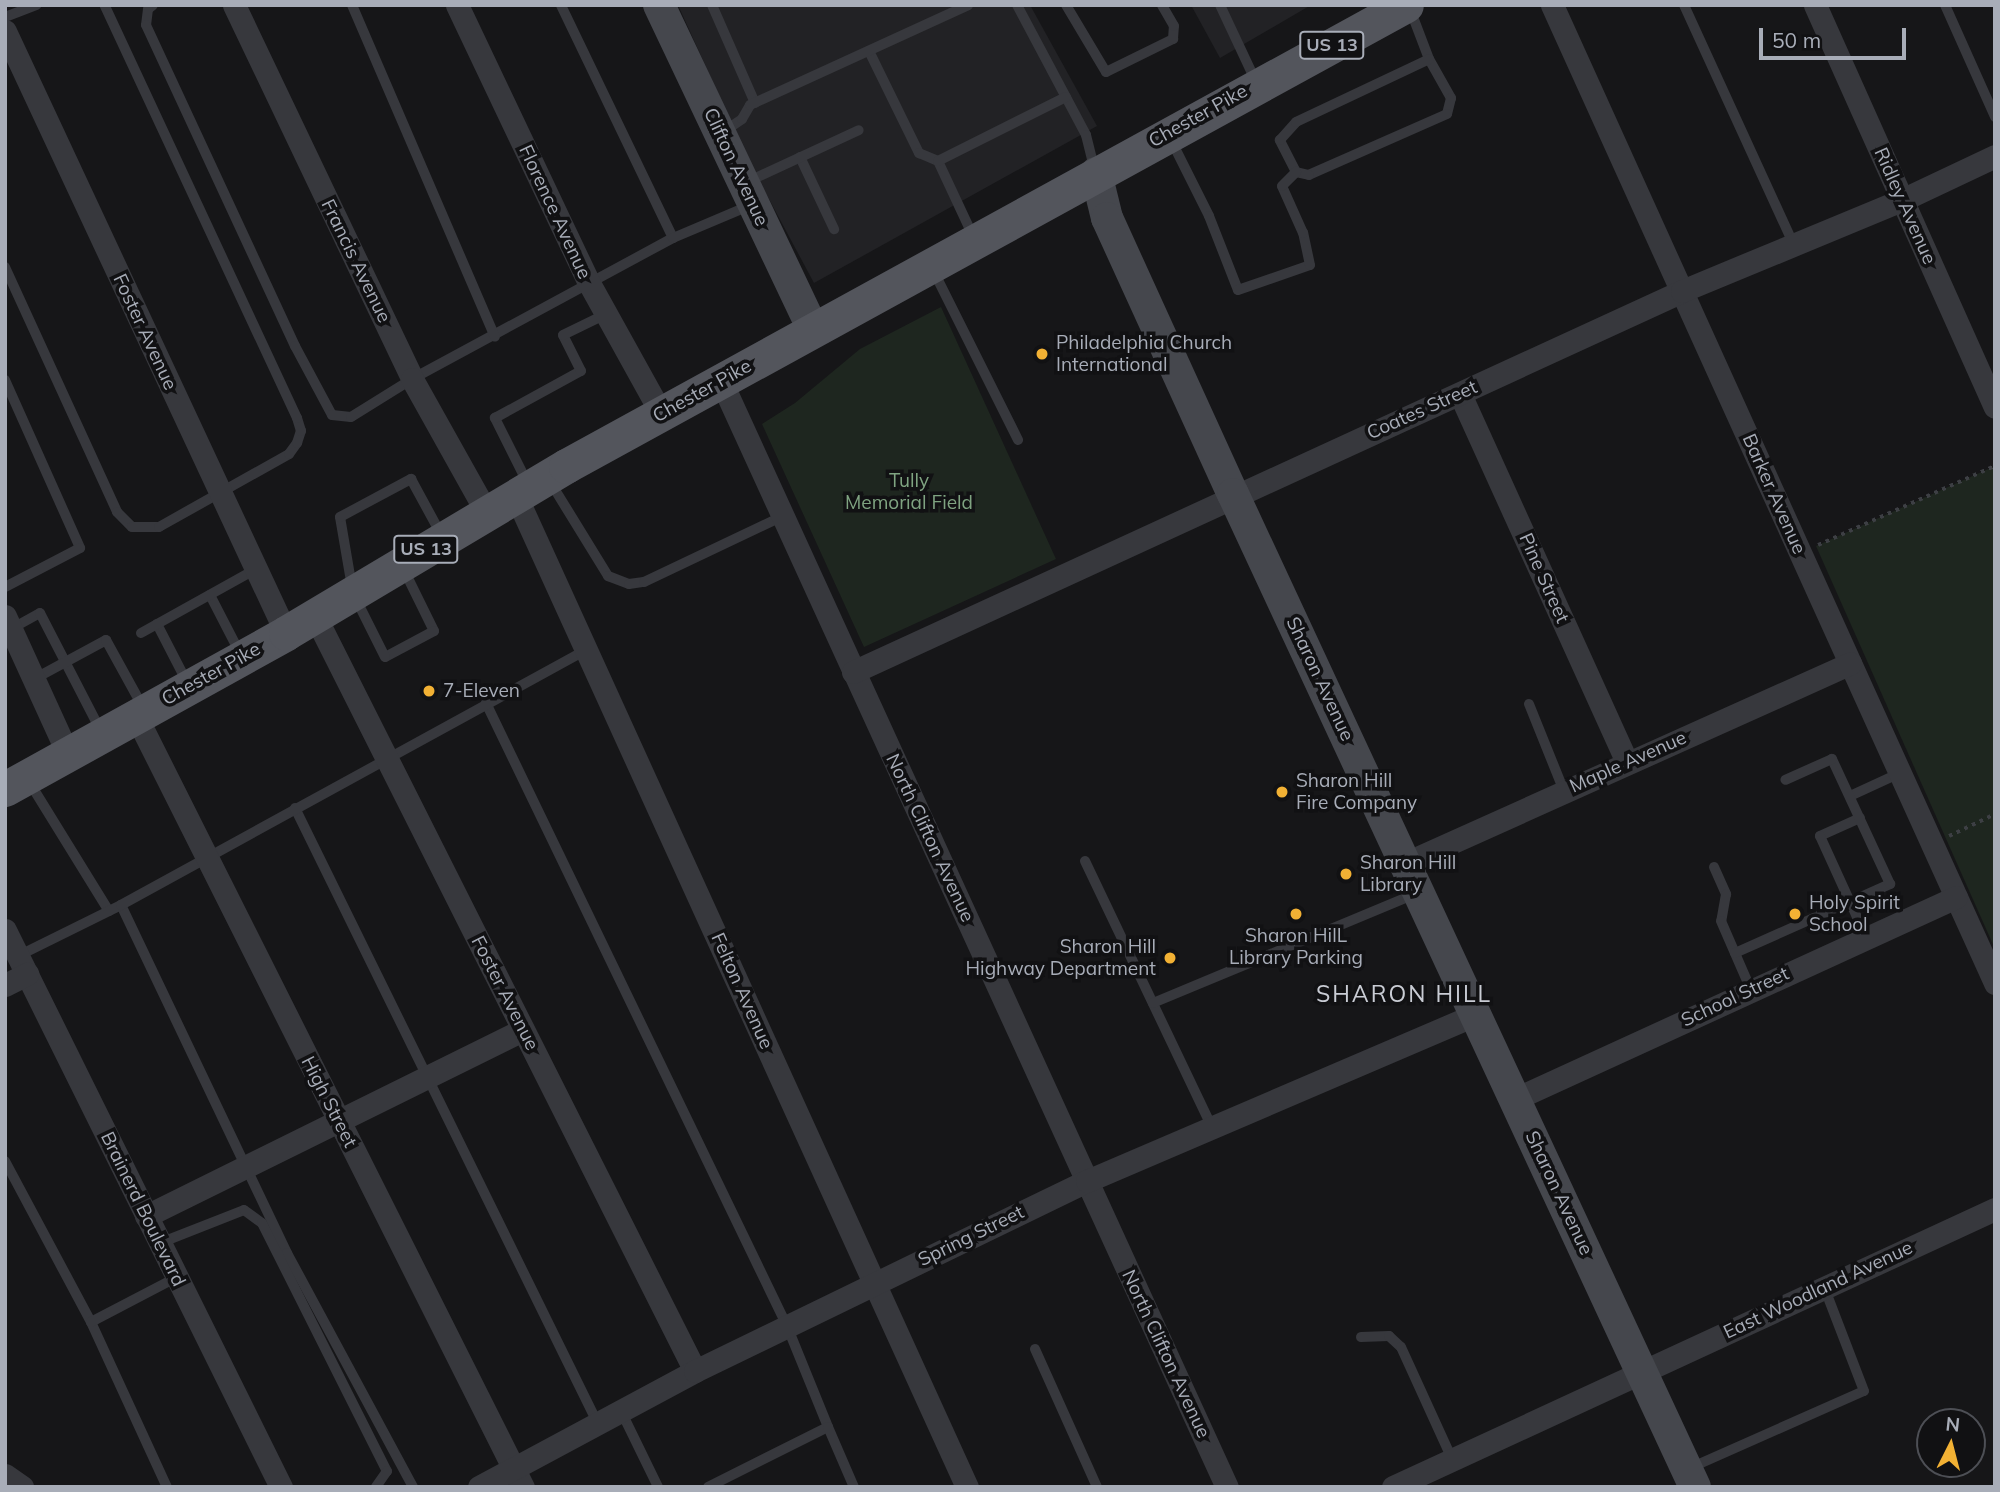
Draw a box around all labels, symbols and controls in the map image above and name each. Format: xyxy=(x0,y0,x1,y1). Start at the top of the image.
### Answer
scale bar xyxy=(1762,14,1909,58)
text: 50 m xyxy=(1772,27,1821,53)
road number: US 13 xyxy=(1299,31,1365,60)
street label: Chester Pike xyxy=(1145,80,1251,152)
street label: Clifton Avenue xyxy=(699,104,773,230)
street label: Florence Avenue xyxy=(514,141,596,283)
street label: Ridley Avenue xyxy=(1869,144,1941,268)
street label: Francis Avenue xyxy=(316,196,396,326)
street label: Foster Avenue xyxy=(108,270,182,394)
place label: Philadelphia Church International xyxy=(1056,332,1232,376)
marker: Philadelphia Church International xyxy=(1034,346,1050,362)
street label: Chester Pike xyxy=(649,355,755,427)
street label: Coates Street xyxy=(1363,376,1481,444)
street label: Barker Avenue xyxy=(1737,430,1811,558)
park label: Tully Memorial Field xyxy=(845,470,973,514)
street label: Pine Street xyxy=(1514,530,1574,626)
road number: US 13 xyxy=(393,534,459,564)
street label: Sharon Avenue xyxy=(1281,613,1359,745)
street label: Chester Pike xyxy=(158,638,264,710)
place label: 7-Eleven xyxy=(443,680,520,702)
marker: 7-Eleven xyxy=(421,683,437,699)
street label: Maple Avenue xyxy=(1566,726,1690,798)
street label: North Clifton Avenue xyxy=(881,750,979,926)
place label: Sharon Hill Fire Company xyxy=(1296,770,1417,814)
marker: Sharon Hill Fire Company xyxy=(1274,784,1290,800)
place label: Sharon Hill Library xyxy=(1360,852,1456,896)
marker: Sharon Hill Library xyxy=(1338,866,1354,882)
place label: Holy Spirit School xyxy=(1809,892,1900,936)
marker: Sharon HilL Library Parking xyxy=(1288,906,1304,922)
marker: Holy Spirit School xyxy=(1787,906,1803,922)
place label: Sharon HilL Library Parking xyxy=(1229,925,1363,969)
street label: Felton Avenue xyxy=(706,929,778,1053)
street label: Foster Avenue xyxy=(466,932,544,1054)
place label: Sharon Hill Highway Department xyxy=(966,936,1156,980)
marker: Sharon Hill Highway Department xyxy=(1162,950,1178,966)
street label: School Street xyxy=(1678,962,1792,1032)
district label: SHARON HILL xyxy=(1317,980,1491,1008)
street label: High Street xyxy=(296,1053,362,1151)
street label: Sharon Avenue xyxy=(1520,1127,1598,1259)
street label: Brainerd Boulevard xyxy=(96,1128,190,1290)
street label: Spring Street xyxy=(914,1201,1028,1271)
street label: East Woodland Avenue xyxy=(1720,1236,1916,1344)
street label: North Clifton Avenue xyxy=(1117,1266,1215,1442)
north arrow xyxy=(1916,1408,1986,1478)
text: N xyxy=(1945,1411,1961,1437)

